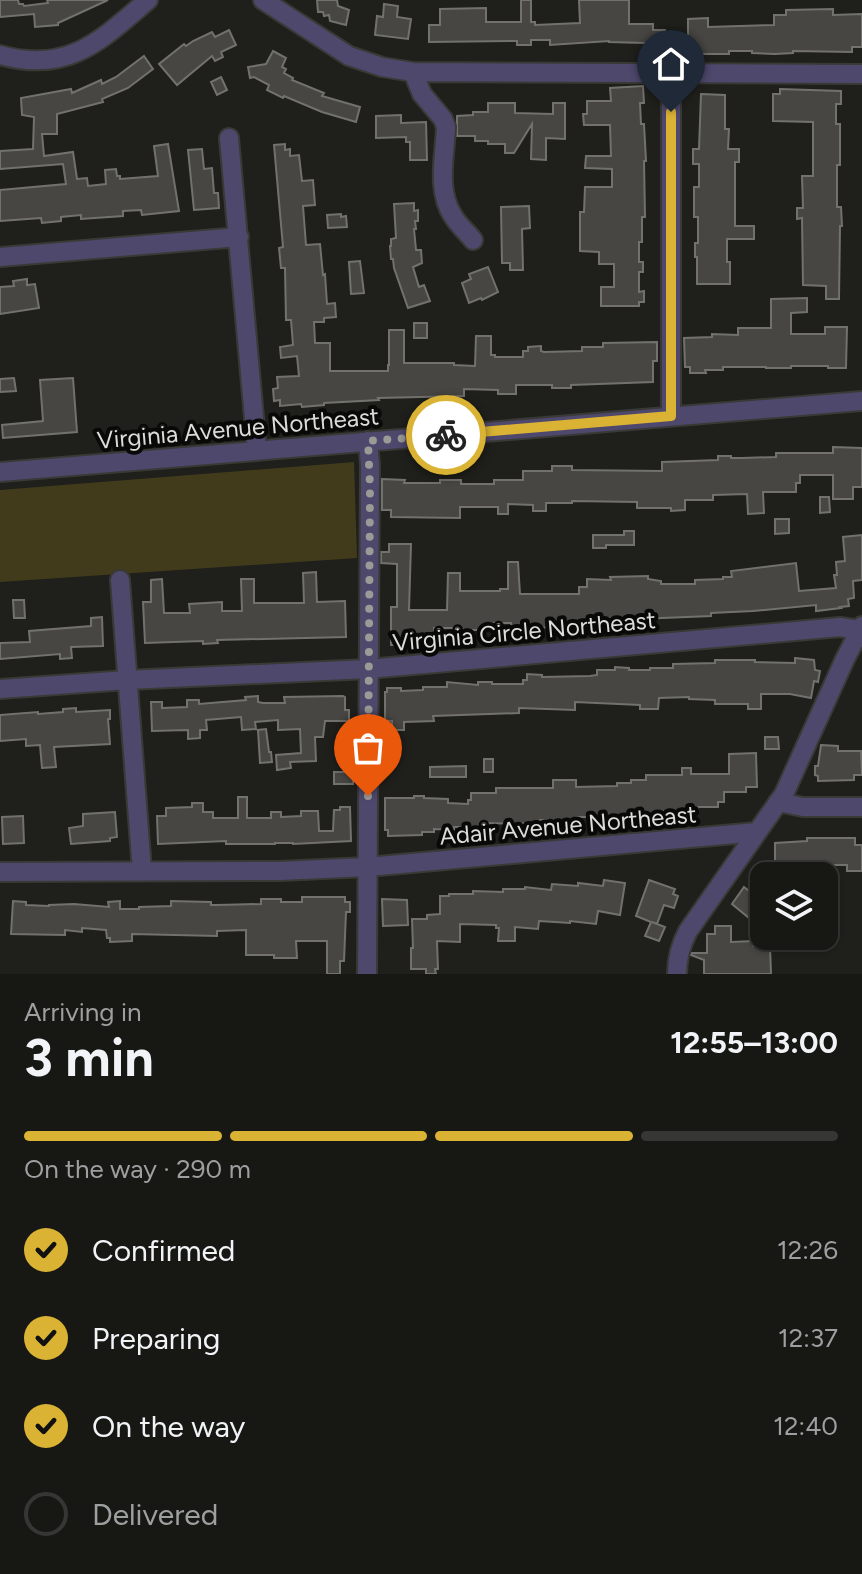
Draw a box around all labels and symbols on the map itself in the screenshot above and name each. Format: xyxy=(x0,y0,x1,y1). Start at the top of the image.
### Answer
pin xyxy=(637,30,705,112)
courier xyxy=(406,395,486,475)
street label: Virginia Avenue Northeast xyxy=(96,401,380,455)
street label: Virginia Circle Northeast xyxy=(391,605,657,657)
pin xyxy=(334,714,402,796)
street label: Adair Avenue Northeast xyxy=(438,799,698,851)

